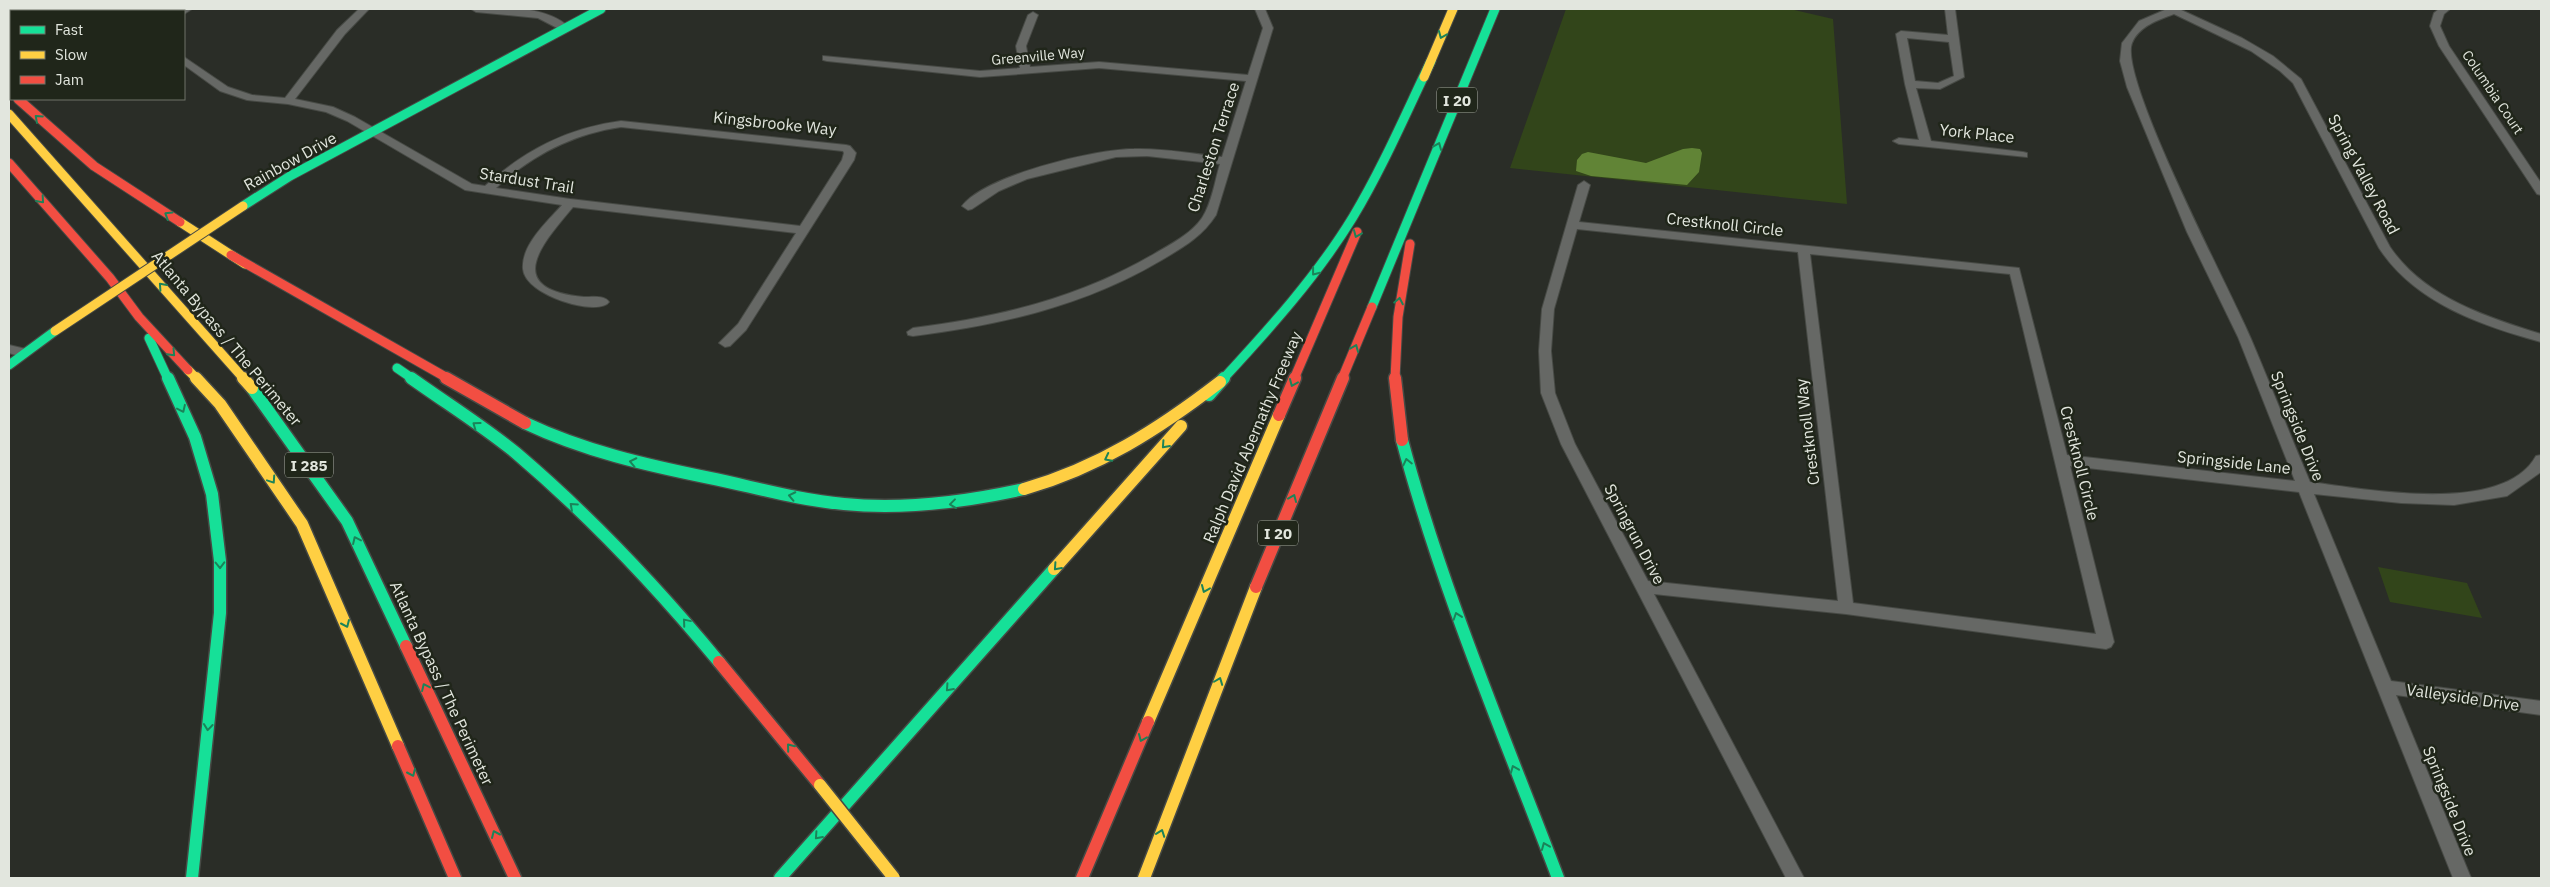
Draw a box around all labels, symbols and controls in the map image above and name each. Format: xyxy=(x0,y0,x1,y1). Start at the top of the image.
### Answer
legend xyxy=(10,10,185,100)
text: Fast xyxy=(55,20,83,39)
one-way arrow xyxy=(1438,30,1448,39)
street label: Greenville Way xyxy=(991,43,1085,69)
text: Slow xyxy=(55,45,88,64)
street label: Columbia Court xyxy=(2458,47,2528,138)
text: Jam xyxy=(55,70,84,89)
street label: Charleston Terrace xyxy=(1183,79,1244,215)
road number: I 20 xyxy=(1437,88,1477,112)
street label: Kingsbrooke Way xyxy=(712,107,838,139)
street label: Spring Valley Road xyxy=(2324,110,2404,238)
one-way arrow xyxy=(35,115,44,124)
street label: York Place xyxy=(1939,119,2016,147)
street label: Rainbow Drive xyxy=(240,127,340,195)
one-way arrow xyxy=(1433,142,1443,150)
street label: Stardust Trail xyxy=(478,163,576,197)
one-way arrow xyxy=(35,194,44,203)
street label: Crestknoll Circle xyxy=(1665,208,1785,240)
one-way arrow xyxy=(165,212,174,221)
one-way arrow xyxy=(1352,229,1363,238)
street label: Atlanta Bypass / The Perimeter xyxy=(148,246,306,430)
one-way arrow xyxy=(1313,266,1321,275)
one-way arrow xyxy=(159,283,168,292)
one-way arrow xyxy=(1393,297,1404,305)
street label: Ralph David Abernathy Freeway xyxy=(1198,328,1306,546)
one-way arrow xyxy=(1349,344,1359,352)
one-way arrow xyxy=(167,347,176,356)
street label: Springside Drive xyxy=(2267,368,2329,484)
street label: Crestknoll Way xyxy=(1791,378,1823,486)
one-way arrow xyxy=(1288,379,1298,387)
one-way arrow xyxy=(176,404,186,413)
street label: Crestknoll Circle xyxy=(2056,404,2104,523)
one-way arrow xyxy=(473,422,482,430)
one-way arrow xyxy=(1162,440,1171,449)
street label: Springside Lane xyxy=(2176,446,2292,478)
road number: I 285 xyxy=(285,452,333,478)
one-way arrow xyxy=(1104,452,1113,462)
one-way arrow xyxy=(628,457,637,468)
one-way arrow xyxy=(1402,457,1413,466)
one-way arrow xyxy=(266,475,275,484)
street label: Springrun Drive xyxy=(1600,480,1670,588)
one-way arrow xyxy=(787,491,796,502)
one-way arrow xyxy=(1286,494,1297,503)
one-way arrow xyxy=(949,498,957,509)
one-way arrow xyxy=(569,503,578,512)
road number: I 20 xyxy=(1258,520,1298,546)
one-way arrow xyxy=(352,536,362,545)
one-way arrow xyxy=(1054,561,1063,570)
one-way arrow xyxy=(215,562,225,570)
street label: Atlanta Bypass / The Perimeter xyxy=(386,578,498,788)
one-way arrow xyxy=(1201,584,1211,593)
one-way arrow xyxy=(1453,612,1463,621)
one-way arrow xyxy=(340,619,351,628)
one-way arrow xyxy=(684,619,692,628)
one-way arrow xyxy=(1213,677,1223,686)
street label: Valleyside Drive xyxy=(2405,679,2521,715)
one-way arrow xyxy=(421,683,432,692)
one-way arrow xyxy=(946,683,955,692)
one-way arrow xyxy=(203,724,214,732)
one-way arrow xyxy=(1137,733,1148,742)
street label: Springside Drive xyxy=(2419,743,2481,859)
one-way arrow xyxy=(787,744,795,753)
one-way arrow xyxy=(1509,765,1519,773)
one-way arrow xyxy=(405,768,416,777)
one-way arrow xyxy=(1155,829,1165,837)
one-way arrow xyxy=(490,830,501,839)
one-way arrow xyxy=(815,830,824,839)
one-way arrow xyxy=(1541,842,1551,851)

